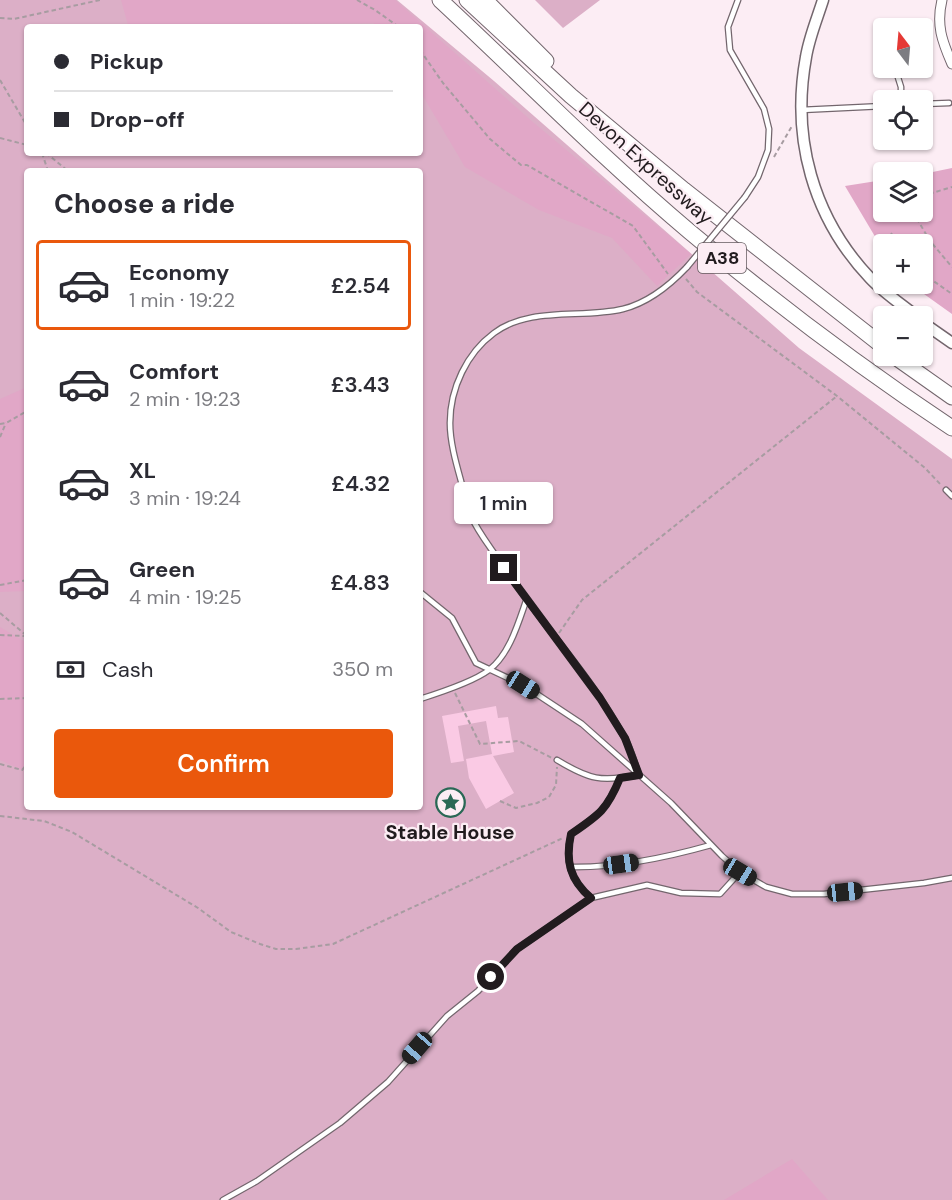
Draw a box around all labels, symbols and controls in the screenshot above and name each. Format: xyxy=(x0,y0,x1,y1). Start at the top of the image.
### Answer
north arrow xyxy=(873,18,933,78)
map controls xyxy=(873,18,933,366)
text: Pickup xyxy=(90,47,164,76)
button: locate xyxy=(873,90,933,150)
street label: Devon Expressway xyxy=(573,96,719,230)
text: Drop-off xyxy=(90,105,185,134)
button: layers xyxy=(873,162,933,222)
text: Choose a ride xyxy=(54,186,235,221)
button: + xyxy=(873,234,933,294)
road number: A38 xyxy=(698,243,746,273)
icon: car xyxy=(57,258,111,312)
text: Economy xyxy=(129,258,229,287)
text: £2.54 xyxy=(331,271,390,300)
text: 1 min · 19:22 xyxy=(129,287,235,313)
button: − xyxy=(873,306,933,366)
icon: car xyxy=(57,357,111,411)
text: Comfort xyxy=(129,357,219,386)
text: £3.43 xyxy=(331,370,390,399)
text: 2 min · 19:23 xyxy=(129,386,241,412)
icon: car xyxy=(57,456,111,510)
text: XL xyxy=(129,456,156,485)
text: £4.32 xyxy=(331,469,390,498)
callout: 1 min xyxy=(454,481,554,523)
text: 3 min · 19:24 xyxy=(129,485,241,511)
text: 1 min xyxy=(480,490,527,516)
route end xyxy=(490,554,517,581)
icon: car xyxy=(57,555,111,609)
text: Green xyxy=(129,555,195,584)
text: £4.83 xyxy=(330,568,390,597)
text: 4 min · 19:25 xyxy=(129,584,242,610)
icon: cash xyxy=(54,653,87,686)
text: Cash xyxy=(102,655,153,684)
text: 350 m xyxy=(332,656,393,682)
car xyxy=(503,668,543,702)
button: Confirm xyxy=(54,729,393,798)
place icon: Stable House xyxy=(434,786,466,818)
place label: Stable House xyxy=(385,819,515,845)
car xyxy=(602,853,640,875)
car xyxy=(720,855,760,889)
car xyxy=(826,881,864,903)
route start xyxy=(477,963,504,990)
car xyxy=(398,1029,436,1067)

